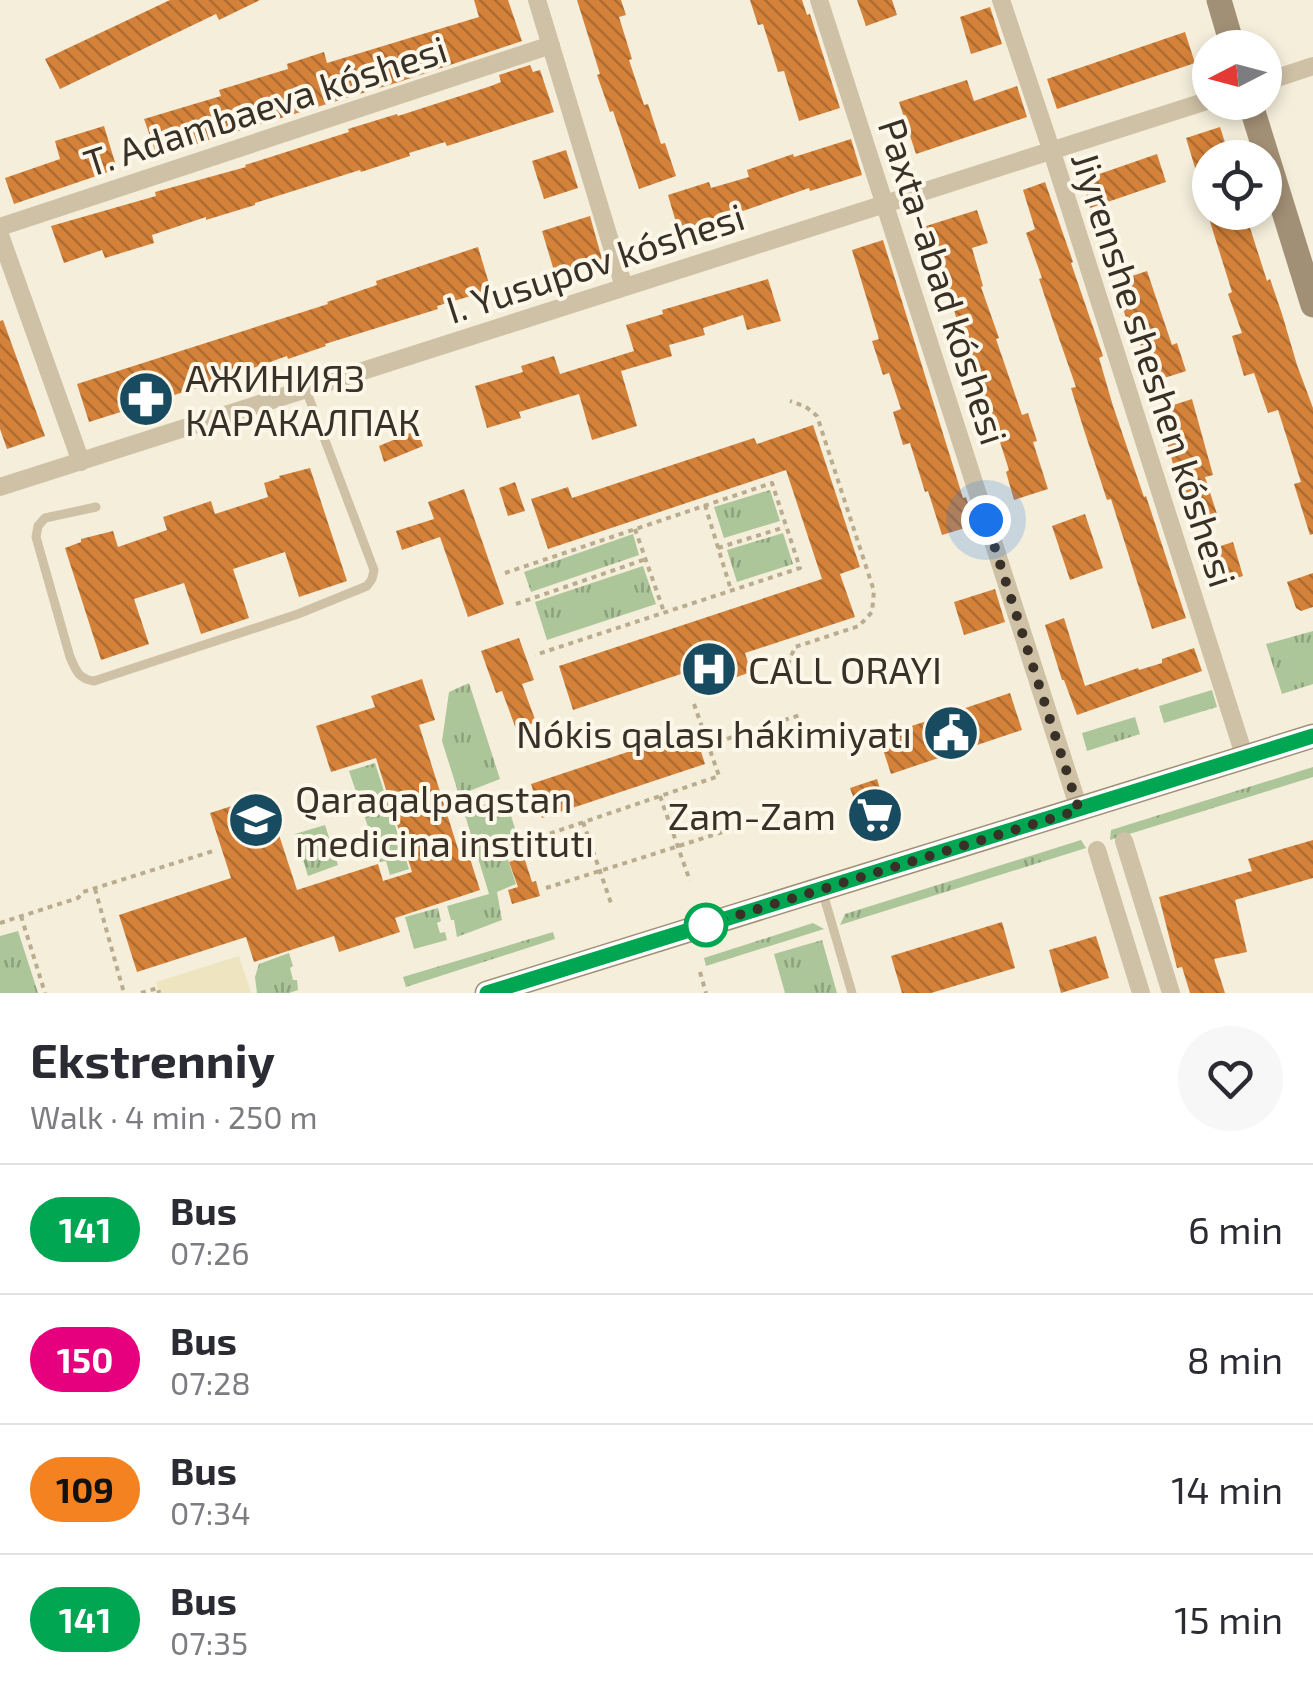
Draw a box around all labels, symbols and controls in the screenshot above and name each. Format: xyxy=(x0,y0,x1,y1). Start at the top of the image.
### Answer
street label: T. Adambaeva kóshesi xyxy=(78,25,452,185)
north arrow xyxy=(1192,30,1282,120)
map controls xyxy=(1192,30,1282,230)
street label: Paxta-abad kóshesi xyxy=(870,112,1018,450)
button: locate xyxy=(1192,140,1282,230)
street label: Jiyrenshe sheshen kóshesi xyxy=(1063,146,1247,592)
street label: I. Yusupov kóshesi xyxy=(440,192,750,332)
place label: АЖИНИЯЗ КАРАКАЛПАК xyxy=(185,354,421,444)
pharmacy icon: АЖИНИЯЗ КАРАКАЛПАК xyxy=(116,369,176,429)
your location xyxy=(961,495,1011,545)
hospital icon: CALL ORAYI xyxy=(679,639,739,699)
place label: CALL ORAYI xyxy=(748,646,942,692)
public building icon: Nókis qalası hákimiyatı xyxy=(921,703,981,763)
place label: Nókis qalası hákimiyatı xyxy=(516,710,912,756)
place label: Qaraqalpaqstan medicina institutı xyxy=(295,775,594,865)
supermarket icon: Zam-Zam xyxy=(845,785,905,845)
school or university icon: Qaraqalpaqstan medicina institutı xyxy=(226,790,286,850)
place label: Zam-Zam xyxy=(668,792,836,838)
unlabelled marker xyxy=(685,904,727,946)
button: heart xyxy=(1178,1026,1283,1131)
text: Ekstrenniy xyxy=(30,1030,275,1088)
text: Walk · 4 min · 250 m xyxy=(30,1097,318,1135)
text: Bus xyxy=(170,1187,237,1233)
text: 6 min xyxy=(1188,1206,1283,1252)
text: 141 xyxy=(59,1208,111,1250)
text: 07:26 xyxy=(170,1233,250,1271)
text: Bus xyxy=(170,1317,237,1363)
text: 8 min xyxy=(1187,1336,1283,1382)
text: 150 xyxy=(57,1338,113,1380)
text: 07:28 xyxy=(170,1363,251,1401)
text: Bus xyxy=(170,1447,237,1493)
text: 14 min xyxy=(1171,1466,1283,1512)
text: 109 xyxy=(56,1468,114,1510)
text: 07:34 xyxy=(170,1493,251,1531)
text: Bus xyxy=(170,1577,237,1623)
text: 15 min xyxy=(1174,1596,1283,1642)
text: 141 xyxy=(59,1598,111,1640)
text: 07:35 xyxy=(170,1623,248,1661)

